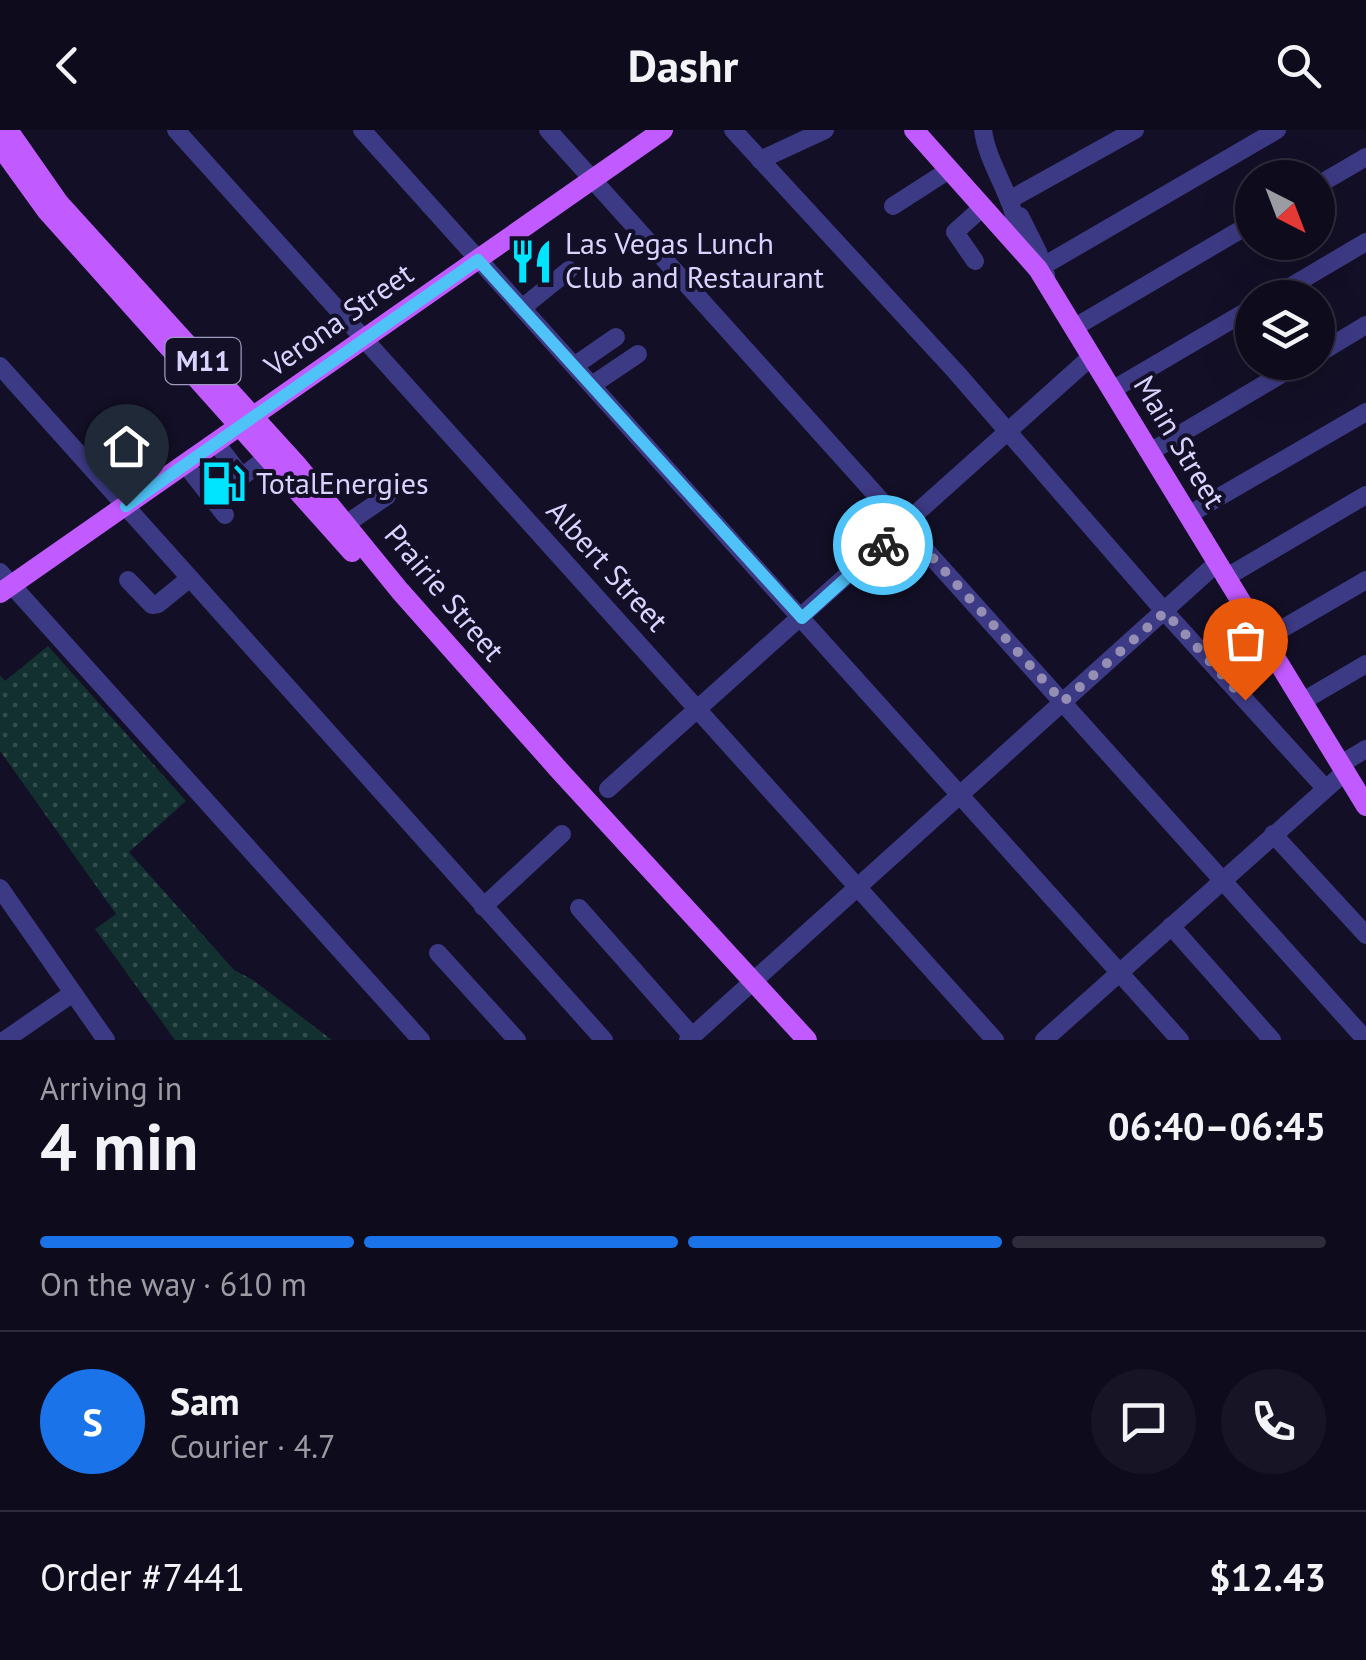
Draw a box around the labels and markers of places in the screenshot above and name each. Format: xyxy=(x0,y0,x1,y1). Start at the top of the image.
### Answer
place label: Las Vegas Lunch Club and Restaurant xyxy=(565,223,824,296)
restaurant icon: Las Vegas Lunch Club and Restaurant xyxy=(508,237,556,285)
pin xyxy=(84,404,169,507)
fuel station icon: TotalEnergies xyxy=(199,460,247,508)
place label: TotalEnergies xyxy=(256,463,429,502)
pin xyxy=(1203,598,1288,701)

